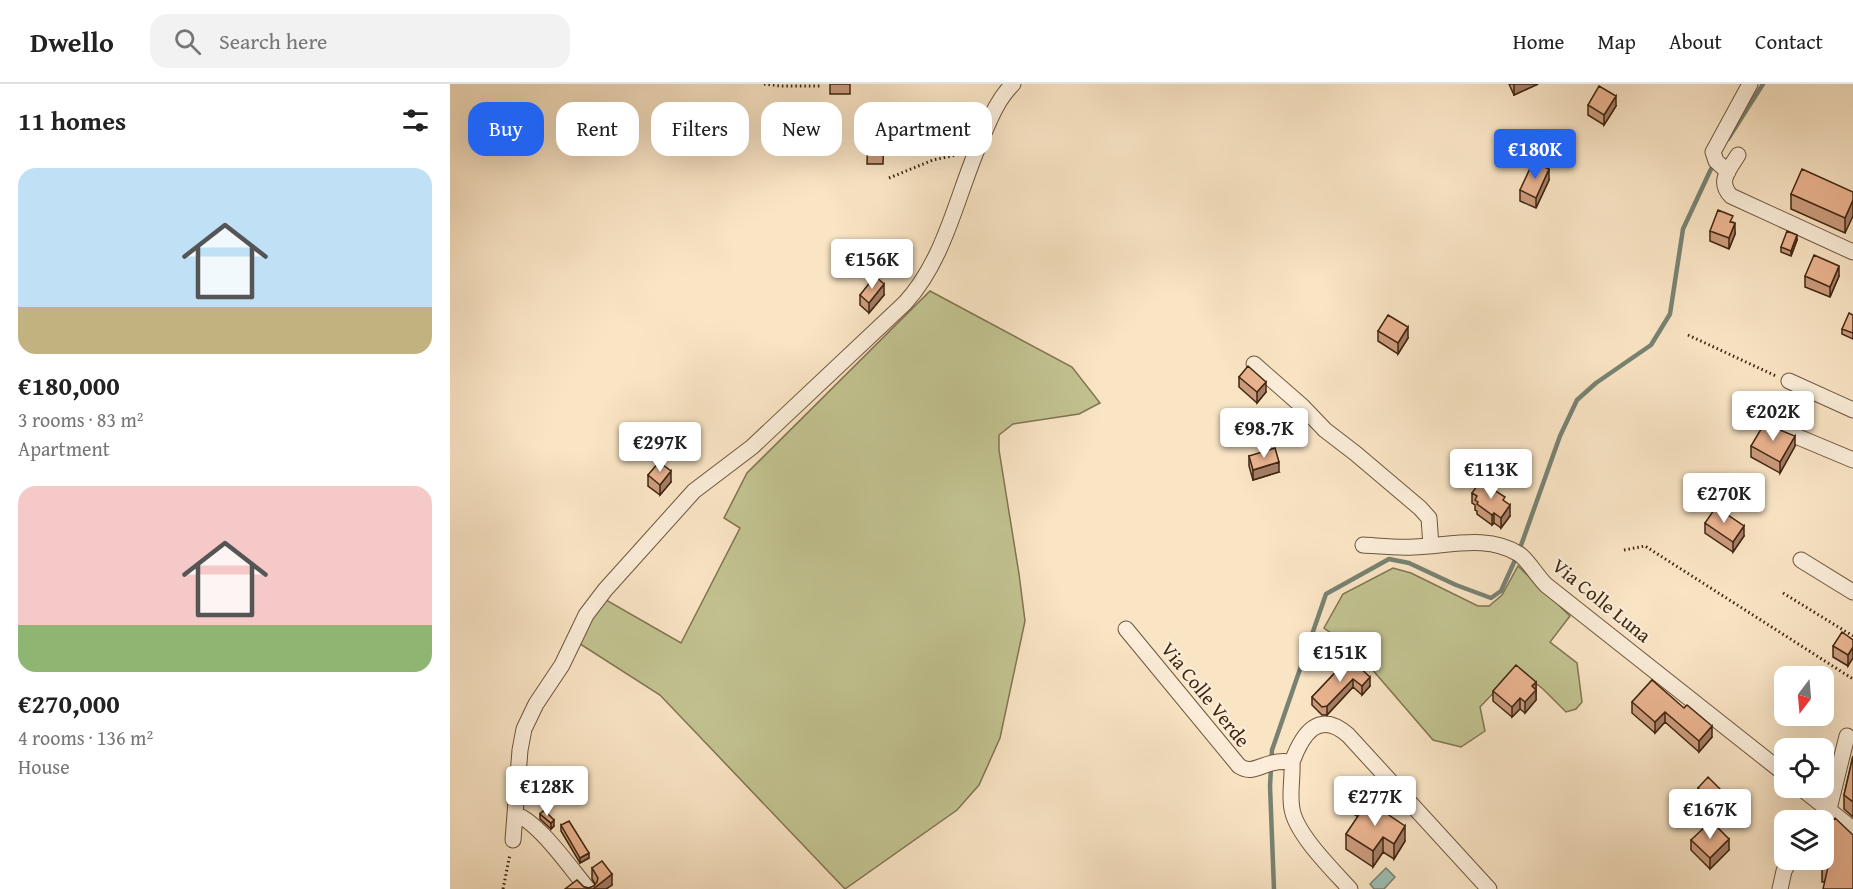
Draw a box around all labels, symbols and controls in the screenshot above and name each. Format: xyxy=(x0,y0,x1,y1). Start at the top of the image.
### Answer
search box xyxy=(150,14,570,68)
text: Dwello xyxy=(30,21,114,62)
icon: search xyxy=(171,25,204,58)
text: Search here xyxy=(219,25,327,57)
text: Home xyxy=(1513,26,1564,57)
text: Map xyxy=(1597,26,1636,57)
text: About xyxy=(1669,26,1722,57)
text: Contact xyxy=(1755,26,1823,57)
text: 11 homes xyxy=(18,101,126,140)
chip: Buy xyxy=(468,102,544,156)
chip: Rent xyxy=(556,102,639,156)
chip: Filters xyxy=(651,102,749,156)
chip: New xyxy=(761,102,842,156)
chip: Apartment xyxy=(854,102,992,156)
icon: filters xyxy=(399,104,432,137)
pin: €180K xyxy=(1493,129,1577,180)
text: €180K xyxy=(1508,134,1562,163)
icon: home xyxy=(171,207,279,315)
pin: €156K xyxy=(830,239,914,290)
text: €156K xyxy=(845,244,899,273)
text: €180,000 xyxy=(18,366,120,405)
pin: €202K xyxy=(1731,391,1815,442)
text: €202K xyxy=(1746,396,1800,425)
text: 3 rooms · 83 m² xyxy=(18,405,144,434)
pin: €98.7K xyxy=(1215,408,1313,459)
text: €98.7K xyxy=(1234,413,1294,442)
pin: €297K xyxy=(618,422,702,473)
text: €297K xyxy=(633,427,687,456)
text: Apartment xyxy=(18,434,110,463)
pin: €113K xyxy=(1449,449,1533,500)
text: €113K xyxy=(1464,454,1518,483)
pin: €270K xyxy=(1682,473,1766,524)
text: €270K xyxy=(1697,478,1751,507)
icon: home xyxy=(171,525,279,633)
street label: Via Colle Luna xyxy=(1546,551,1658,649)
pin: €151K xyxy=(1298,632,1382,683)
street label: Via Colle Verde xyxy=(1154,635,1258,753)
text: €151K xyxy=(1313,637,1367,666)
north arrow xyxy=(1774,666,1834,726)
map controls xyxy=(1774,666,1834,870)
text: €270,000 xyxy=(18,684,120,723)
text: 4 rooms · 136 m² xyxy=(18,723,153,752)
button: locate xyxy=(1774,738,1834,798)
text: House xyxy=(18,752,70,781)
pin: €128K xyxy=(505,766,589,817)
text: €128K xyxy=(520,771,574,800)
pin: €277K xyxy=(1333,776,1417,827)
text: €277K xyxy=(1348,781,1402,810)
pin: €167K xyxy=(1668,789,1752,840)
text: €167K xyxy=(1683,794,1737,823)
button: layers xyxy=(1774,810,1834,870)

